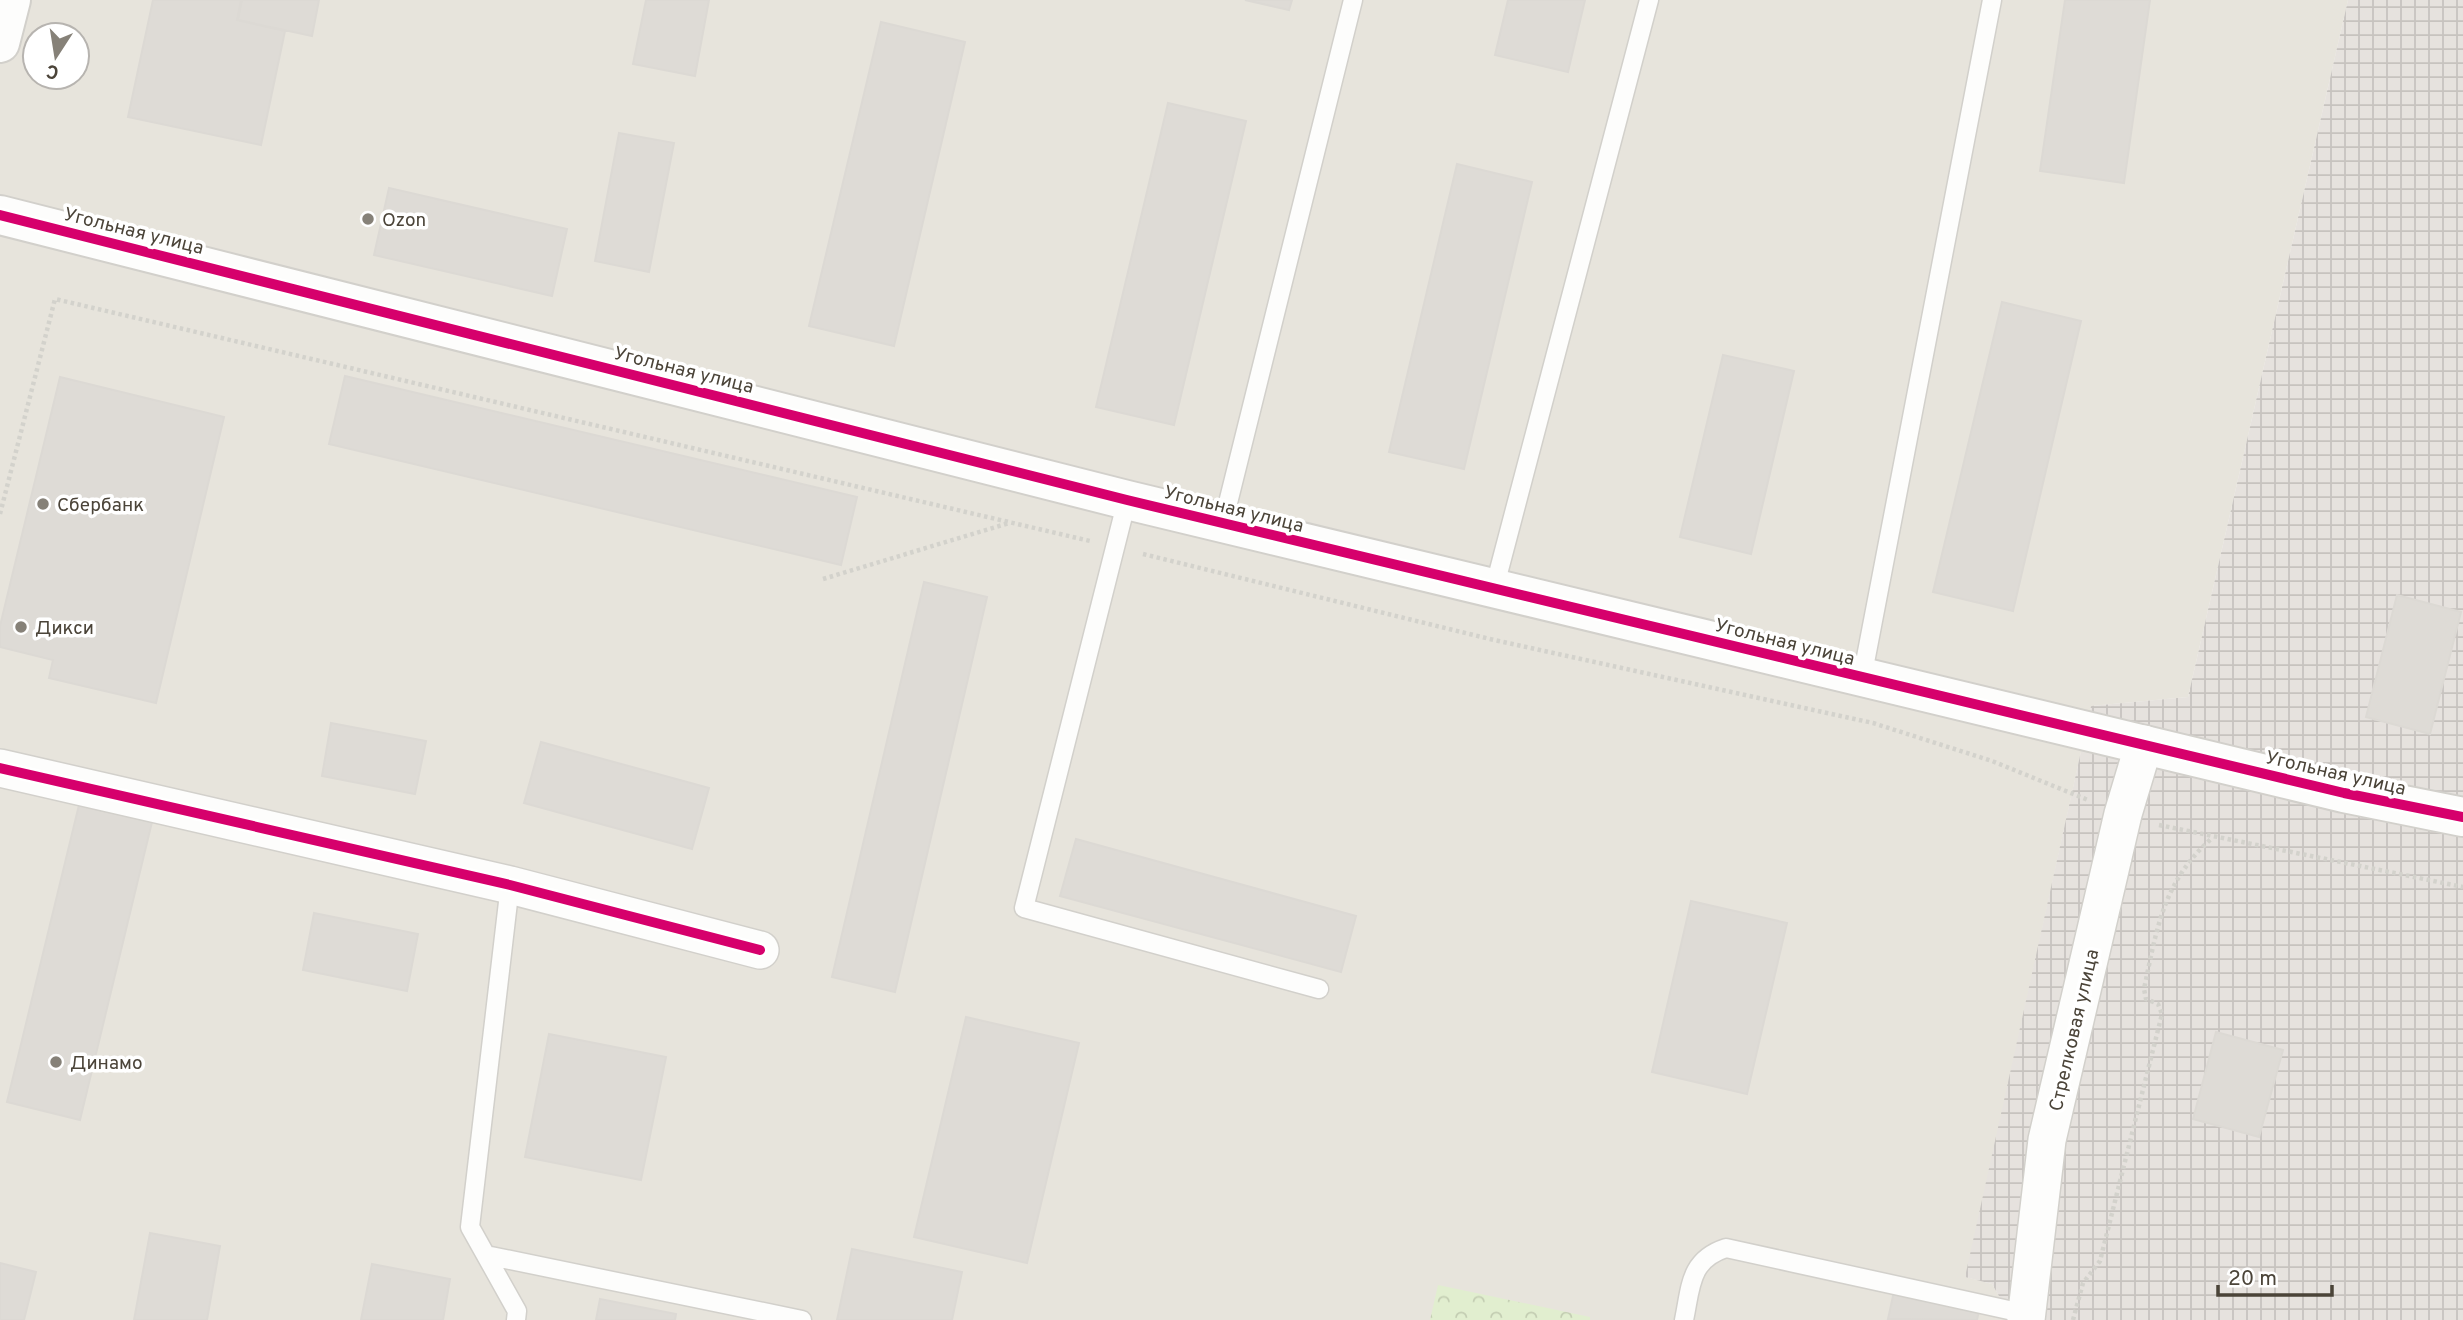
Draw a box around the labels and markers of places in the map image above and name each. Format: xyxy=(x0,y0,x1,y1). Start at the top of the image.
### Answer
place label: Ozon xyxy=(382,209,426,233)
marker: Ozon xyxy=(360,211,376,227)
place label: Сбербанк xyxy=(57,494,144,518)
marker: Сбербанк xyxy=(35,496,51,512)
place label: Дикси xyxy=(35,617,94,641)
marker: Дикси xyxy=(13,619,29,635)
place label: Динамо xyxy=(70,1052,143,1076)
marker: Динамо xyxy=(48,1054,64,1070)

